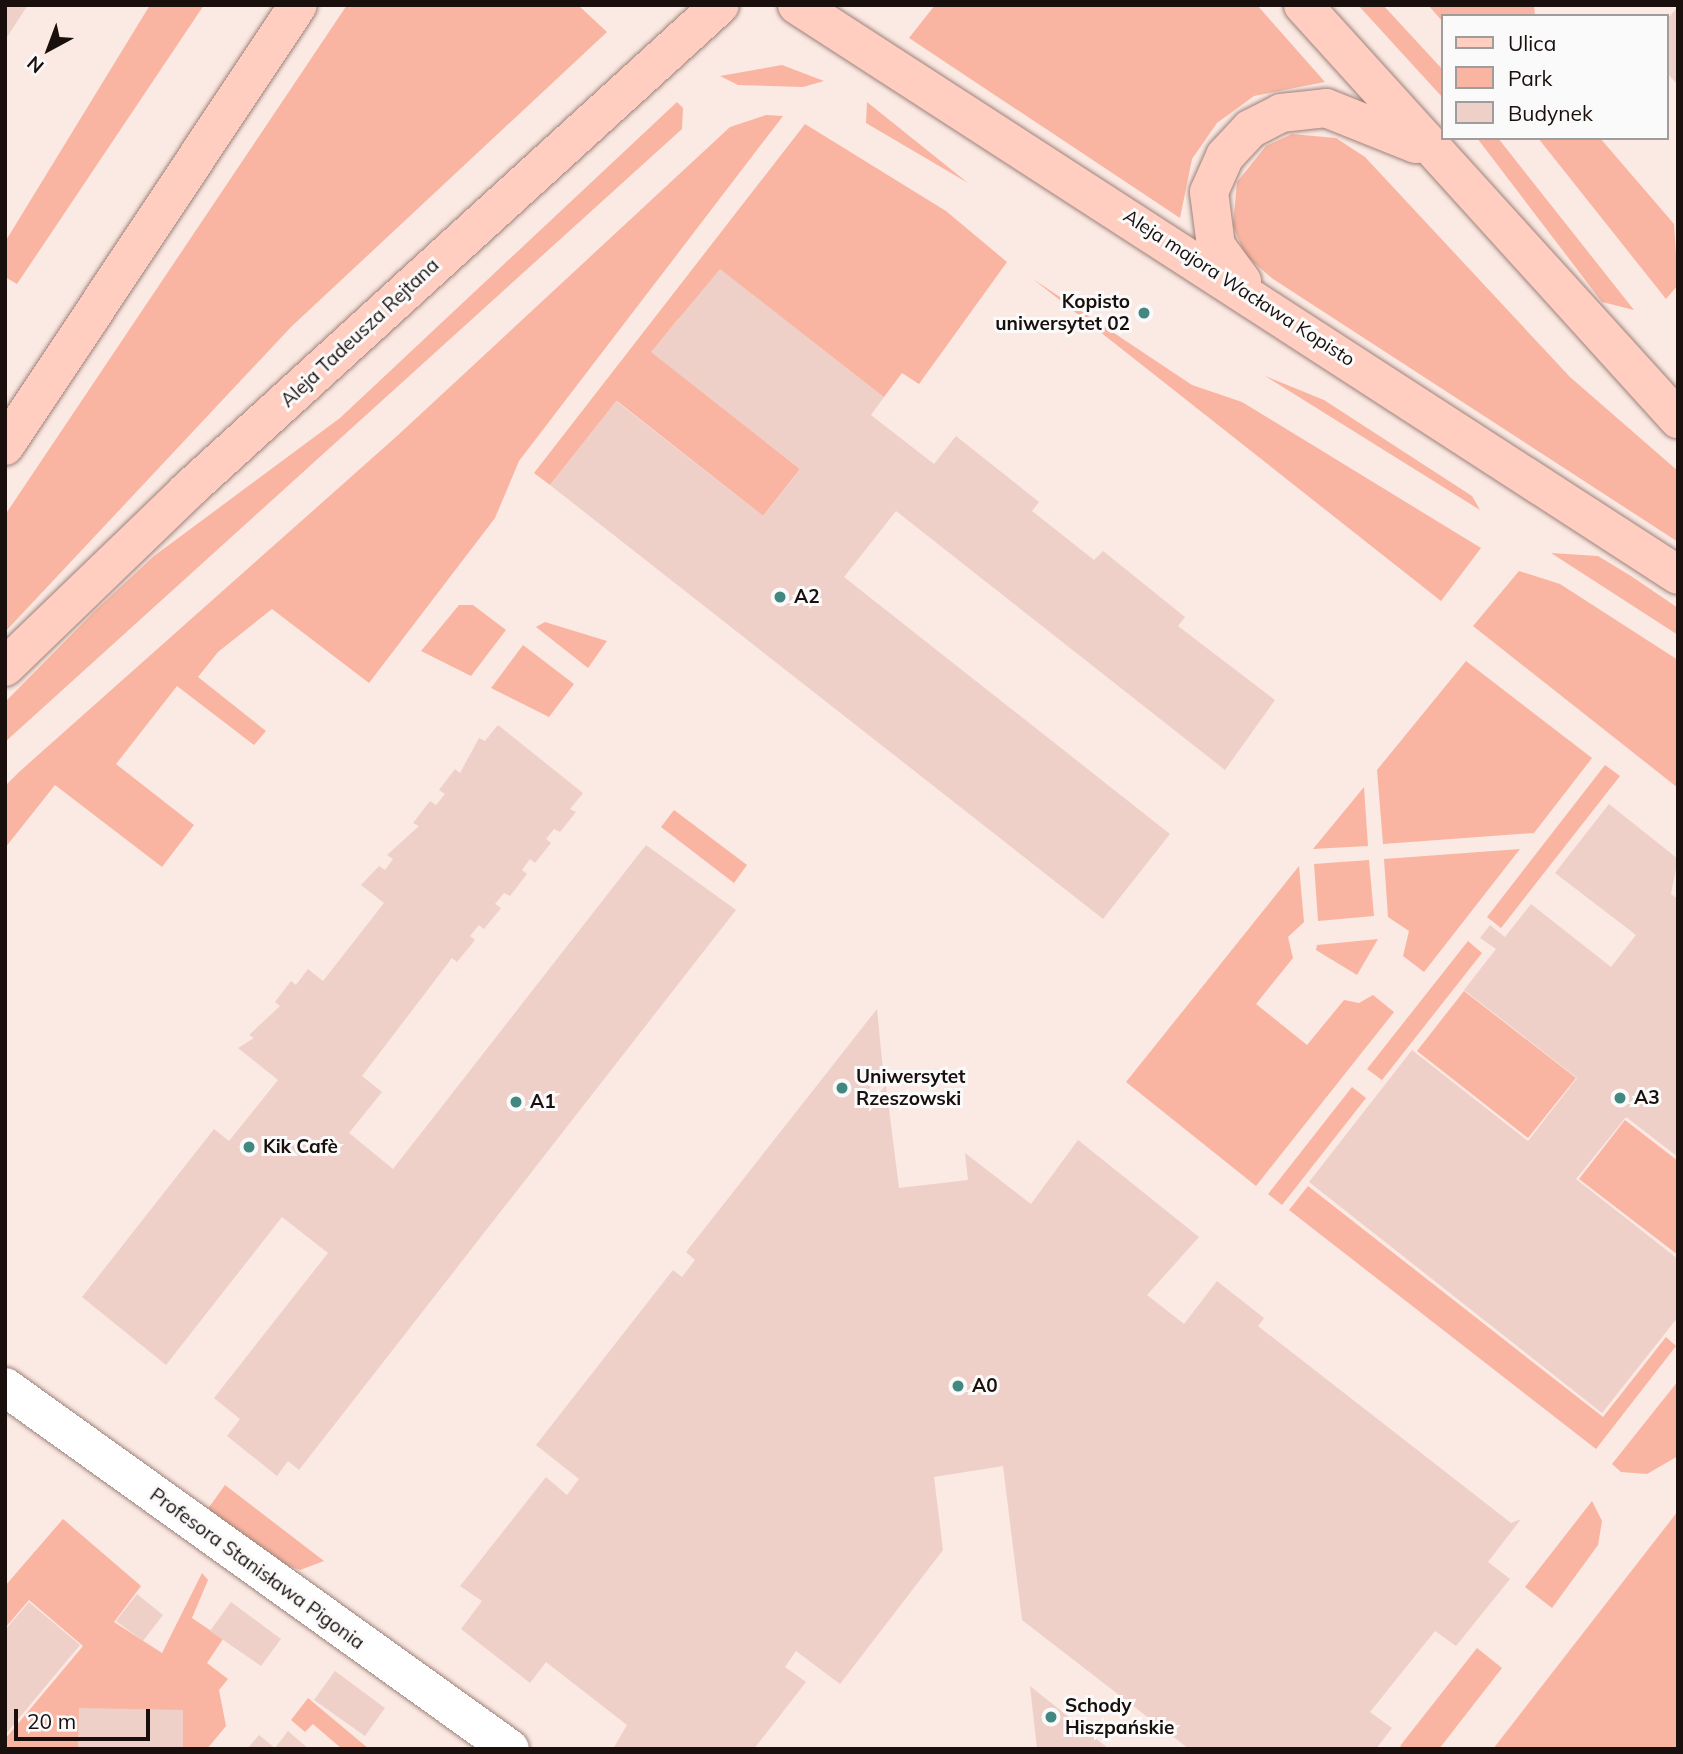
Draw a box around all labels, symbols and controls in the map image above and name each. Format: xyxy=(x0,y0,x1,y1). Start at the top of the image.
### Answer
north arrow xyxy=(14,14,84,84)
legend xyxy=(1442,14,1669,140)
text: Ulica xyxy=(1508,30,1556,56)
text: N xyxy=(22,51,49,79)
text: Park xyxy=(1508,65,1552,91)
text: Budynek xyxy=(1508,100,1593,126)
street label: Aleja majora Wacława Kopisto xyxy=(1119,205,1359,371)
street label: Aleja Tadeusza Rejtana xyxy=(276,254,444,412)
place label: Kopisto uniwersytet 02 xyxy=(995,291,1130,335)
marker: Kopisto uniwersytet 02 xyxy=(1136,305,1152,321)
place label: A2 xyxy=(794,586,820,608)
marker: A2 xyxy=(772,589,788,605)
place label: Uniwersytet Rzeszowski xyxy=(856,1066,965,1110)
marker: Uniwersytet Rzeszowski xyxy=(834,1080,850,1096)
place label: A3 xyxy=(1634,1087,1660,1109)
marker: A3 xyxy=(1612,1090,1628,1106)
place label: A1 xyxy=(530,1091,556,1113)
marker: A1 xyxy=(508,1094,524,1110)
place label: Kik Cafè xyxy=(263,1136,338,1158)
marker: Kik Cafè xyxy=(241,1139,257,1155)
place label: A0 xyxy=(972,1375,998,1397)
marker: A0 xyxy=(950,1378,966,1394)
street label: Profesora Stanisława Pigonia xyxy=(145,1484,369,1654)
scale bar xyxy=(18,1694,154,1738)
place label: Schody Hiszpańskie xyxy=(1065,1695,1174,1739)
text: 20 m xyxy=(27,1708,76,1734)
marker: Schody Hiszpańskie xyxy=(1043,1709,1059,1725)

